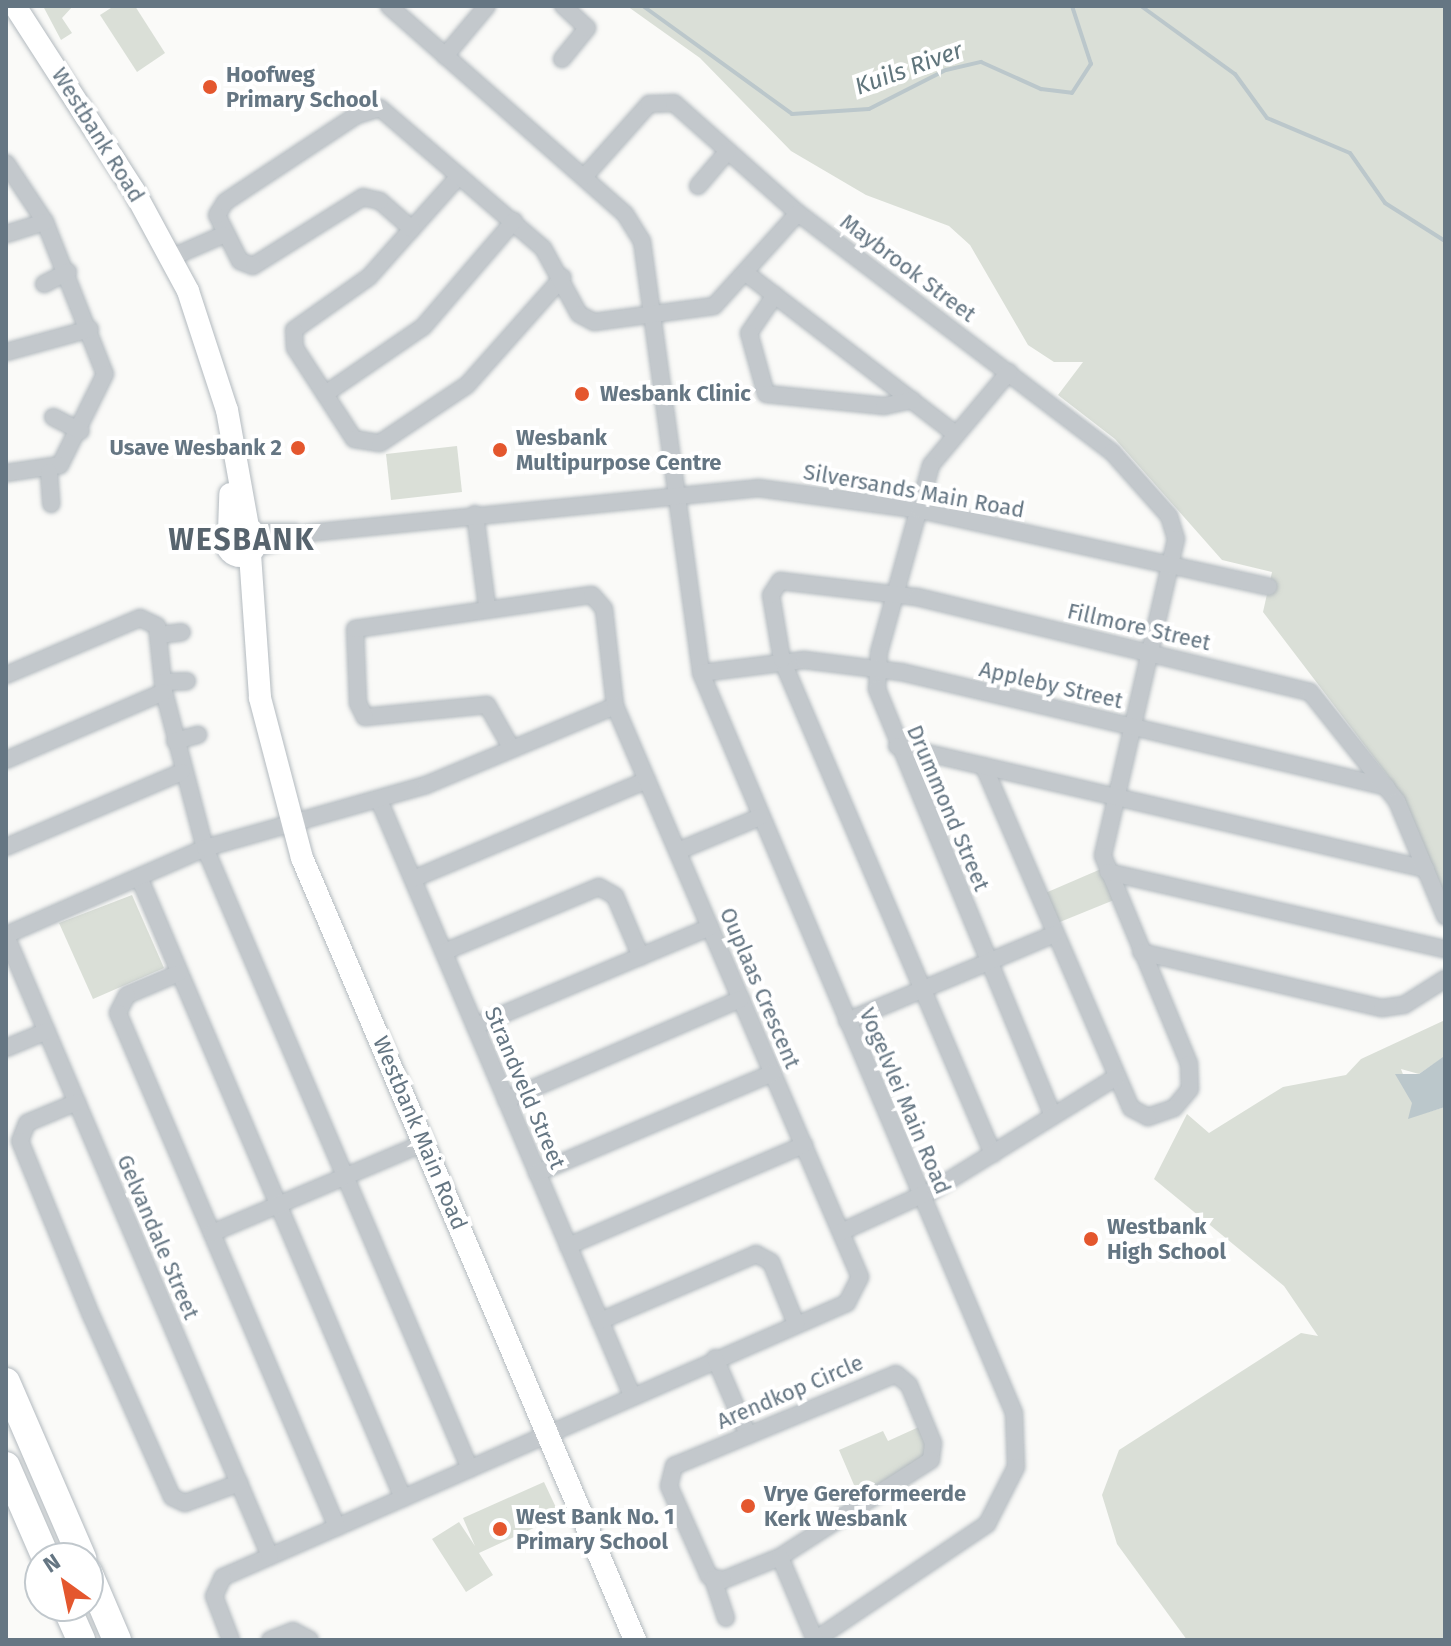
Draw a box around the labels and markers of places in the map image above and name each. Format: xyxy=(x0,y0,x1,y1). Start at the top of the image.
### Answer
place label: Hoofweg Primary School xyxy=(226,61,378,112)
marker: Hoofweg Primary School xyxy=(201,78,219,96)
place label: Wesbank Clinic xyxy=(600,381,751,407)
marker: Wesbank Clinic xyxy=(571,383,593,405)
place label: Wesbank Multipurpose Centre xyxy=(516,424,721,476)
place label: Usave Wesbank 2 xyxy=(110,435,282,461)
marker: Usave Wesbank 2 xyxy=(289,439,307,457)
marker: Wesbank Multipurpose Centre xyxy=(491,441,509,459)
place label: Westbank High School xyxy=(1107,1213,1226,1264)
marker: Westbank High School xyxy=(1082,1230,1100,1248)
place label: Vrye Gereformeerde Kerk Wesbank xyxy=(764,1480,966,1532)
marker: Vrye Gereformeerde Kerk Wesbank xyxy=(739,1497,757,1515)
place label: West Bank No. 1 Primary School xyxy=(516,1503,674,1554)
marker: West Bank No. 1 Primary School xyxy=(491,1520,509,1538)

